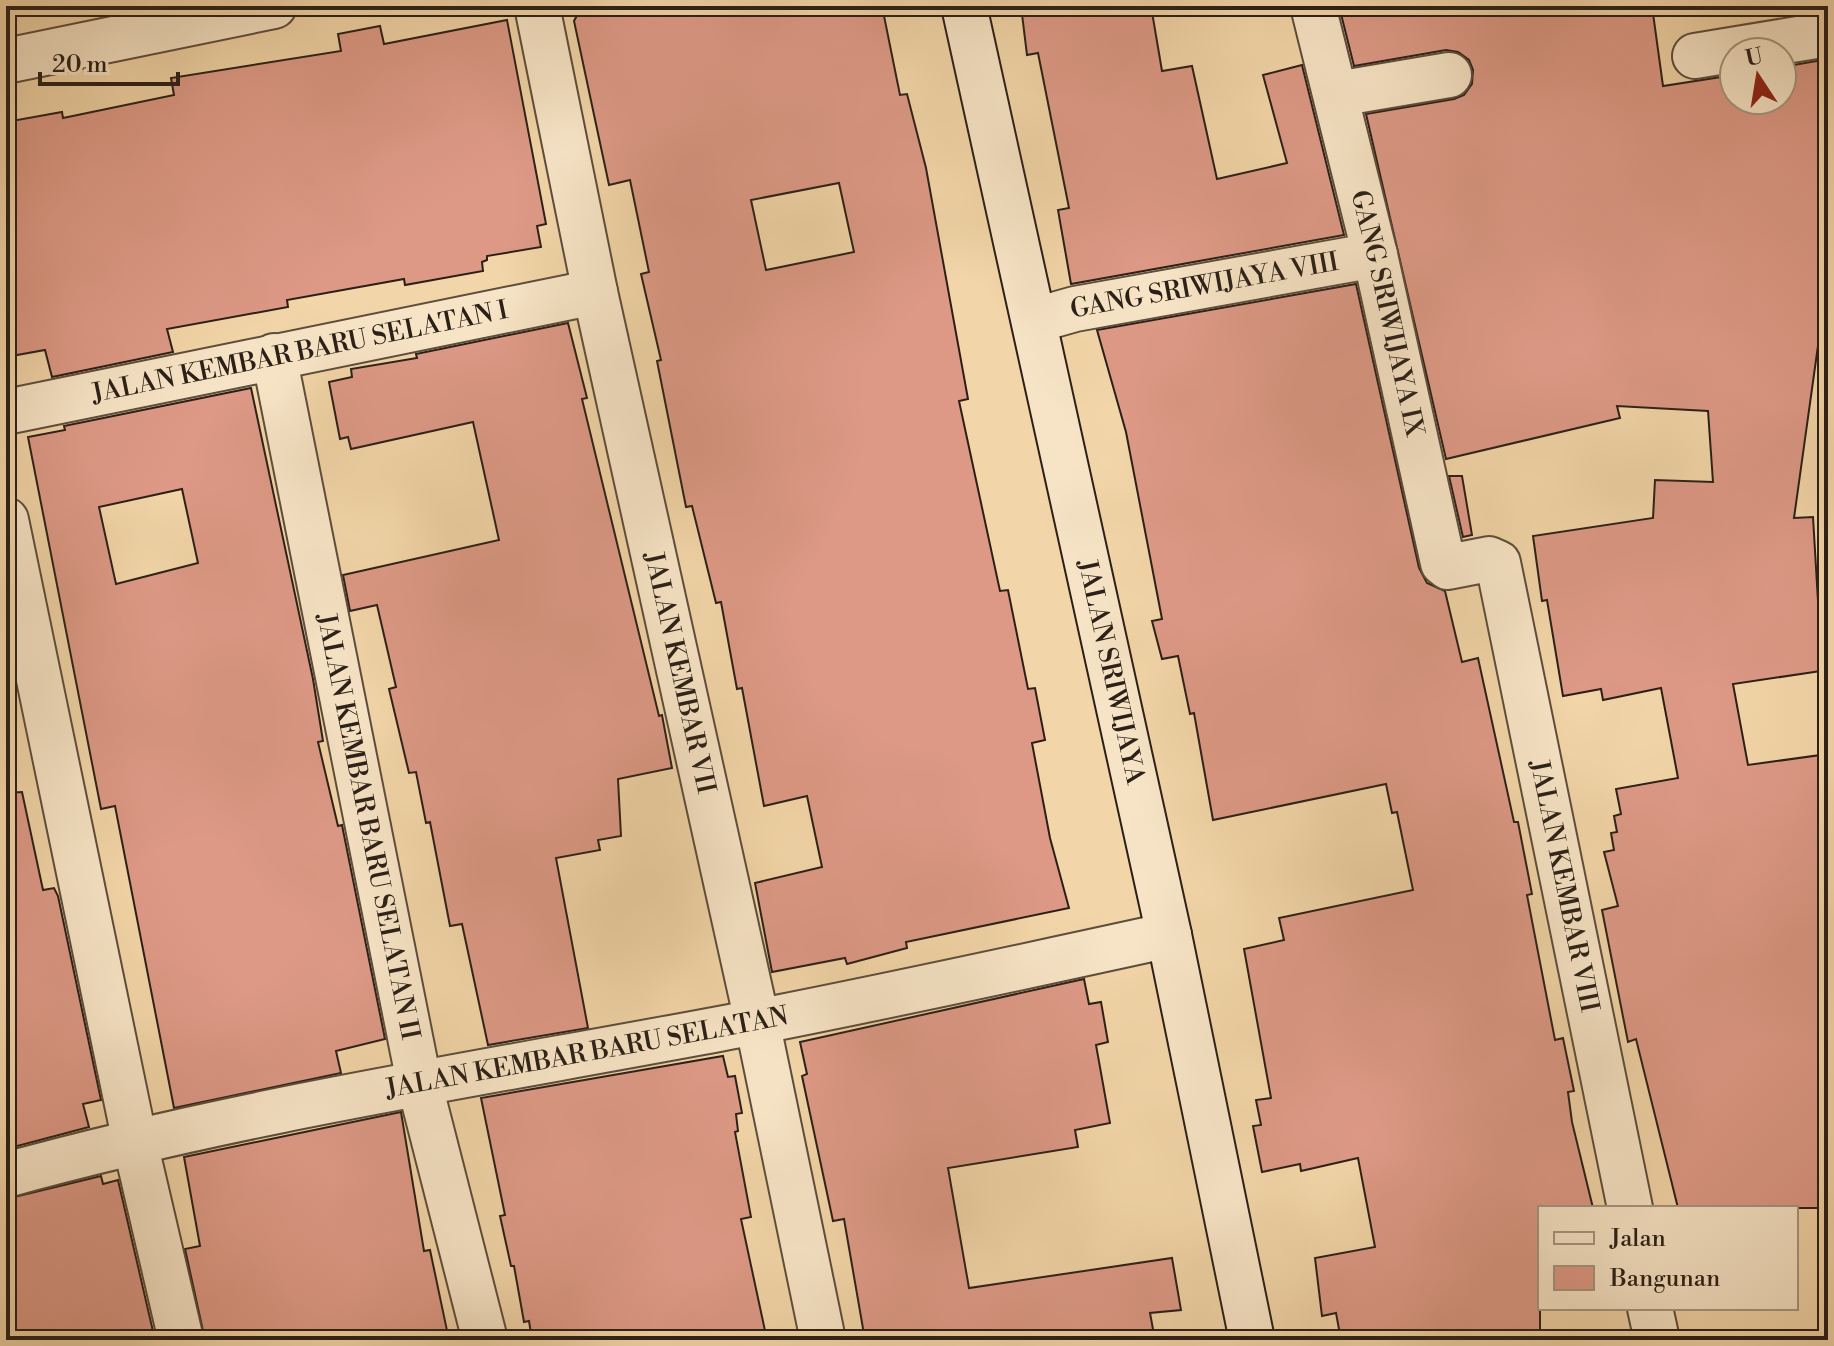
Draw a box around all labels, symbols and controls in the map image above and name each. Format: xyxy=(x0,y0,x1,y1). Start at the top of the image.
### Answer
scale bar xyxy=(40,36,178,86)
north arrow xyxy=(1718,36,1798,116)
text: U xyxy=(1743,43,1765,73)
text: 20 m xyxy=(52,50,108,80)
street label: GANG SRIWIJAYA IX xyxy=(1343,187,1431,441)
street label: GANG SRIWIJAYA VIII xyxy=(1068,246,1341,326)
street label: JALAN KEMBAR BARU SELATAN I xyxy=(88,294,511,410)
street label: JALAN KEMBAR VII xyxy=(637,548,722,797)
street label: JALAN SRIWIJAYA xyxy=(1070,556,1151,788)
street label: JALAN KEMBAR BARU SELATAN II xyxy=(310,610,426,1043)
street label: JALAN KEMBAR VIII xyxy=(1523,756,1606,1015)
street label: JALAN KEMBAR BARU SELATAN xyxy=(382,1000,792,1106)
legend xyxy=(1538,1206,1798,1310)
text: Jalan xyxy=(1609,1224,1666,1254)
text: Bangunan xyxy=(1609,1264,1720,1294)

